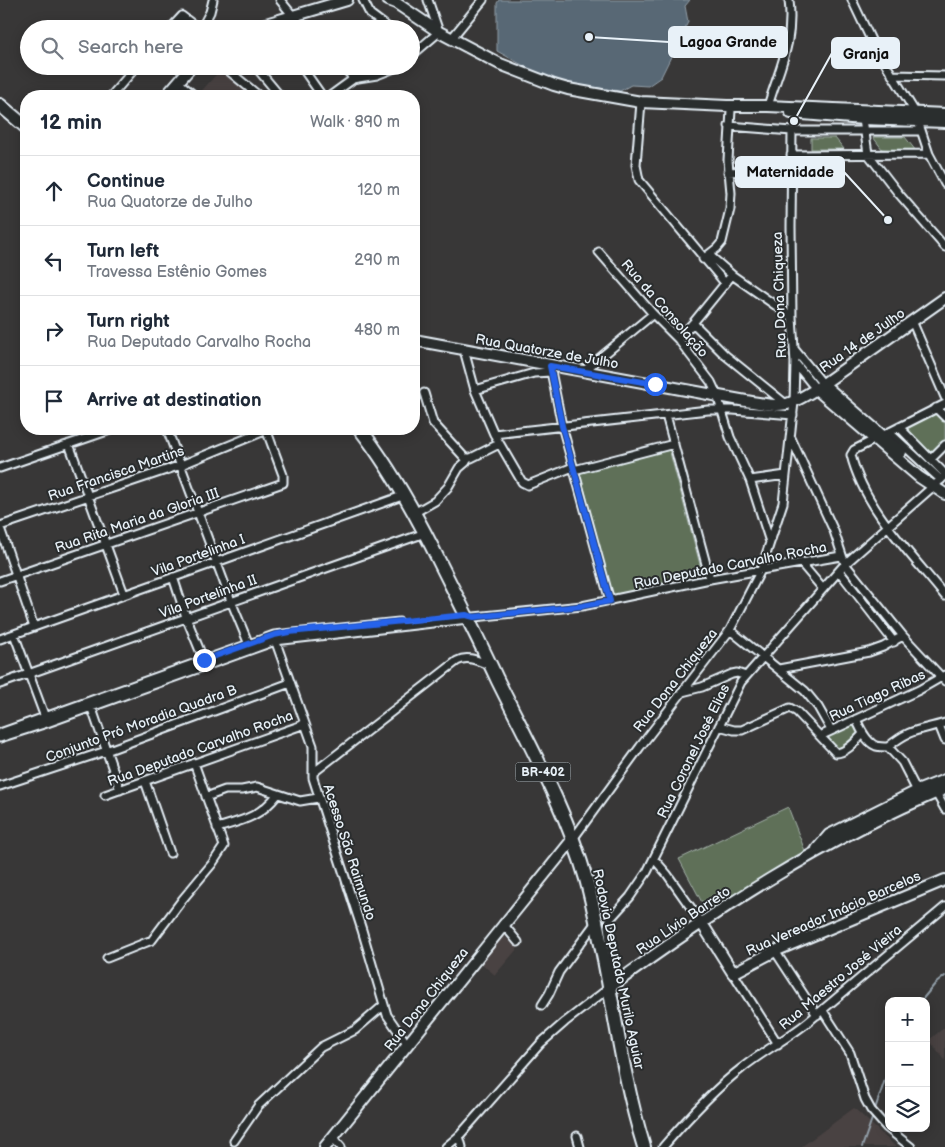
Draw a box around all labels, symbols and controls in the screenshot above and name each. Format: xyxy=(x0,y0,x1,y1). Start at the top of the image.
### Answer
search box xyxy=(20,20,420,75)
callout: Lagoa Grande xyxy=(669,27,787,57)
text: Lagoa Grande xyxy=(679,33,777,52)
icon: search xyxy=(38,34,66,62)
text: Search here xyxy=(78,36,183,59)
callout: Granja xyxy=(832,38,899,68)
text: Granja xyxy=(843,45,889,64)
text: 12 min xyxy=(40,110,102,135)
text: Walk · 890 m xyxy=(310,113,400,132)
callout: Maternidade xyxy=(736,157,844,187)
text: Maternidade xyxy=(746,163,834,182)
text: Continue xyxy=(87,170,165,193)
icon: ahead xyxy=(40,177,68,205)
text: 120 m xyxy=(357,181,400,200)
text: Rua Quatorze de Julho xyxy=(87,193,253,212)
street label: Rua Dona Chiqueza xyxy=(769,231,790,359)
text: Turn left xyxy=(87,240,159,263)
icon: left xyxy=(40,247,68,275)
text: 290 m xyxy=(354,251,400,270)
street label: Rua da Consolação xyxy=(617,256,712,361)
text: Travessa Estênio Gomes xyxy=(87,263,267,282)
street label: Rua 14 de Julho xyxy=(816,305,908,376)
text: Turn right xyxy=(87,310,170,333)
icon: right xyxy=(40,317,68,345)
text: 480 m xyxy=(354,321,400,340)
street label: Rua Quatorze de Julho xyxy=(474,331,620,372)
text: Rua Deputado Carvalho Rocha xyxy=(87,333,311,352)
route start xyxy=(644,373,667,396)
icon: arrive xyxy=(40,387,68,415)
text: Arrive at destination xyxy=(87,389,262,412)
street label: Rua Francisca Martins xyxy=(46,442,187,505)
street label: Rua Rita Maria da Gloria III xyxy=(53,484,222,557)
street label: Vila Portelinha I xyxy=(149,531,247,580)
street label: Rua Deputado Carvalho Rocha xyxy=(632,538,828,593)
street label: Vila Portelinha II xyxy=(157,571,259,622)
street label: Rua Dona Chiqueza xyxy=(630,625,721,735)
route end xyxy=(193,649,216,672)
street label: Rua Tiago Ribas xyxy=(827,666,928,725)
street label: Conjunto Pró Moradia Quadra B xyxy=(43,681,239,766)
street label: Rua Coronel José Elias xyxy=(654,681,733,821)
street label: Rua Deputado Carvalho Rocha xyxy=(105,707,295,790)
road number: BR-402 xyxy=(516,762,570,782)
street label: Acesso São Raimundo xyxy=(320,782,380,922)
street label: Rodovia Deputado Murilo Aguiar xyxy=(589,867,648,1072)
street label: Rua Vereador Inácio Barcelos xyxy=(743,867,923,960)
street label: Rua Lívio Barreto xyxy=(633,883,734,958)
street label: Rua Maestro José Vieira xyxy=(776,921,905,1034)
street label: Rua Dona Chiqueza xyxy=(381,944,472,1054)
map controls xyxy=(885,997,930,1132)
button: + xyxy=(885,997,930,1042)
button: − xyxy=(885,1042,930,1087)
button: layers xyxy=(885,1087,930,1132)

